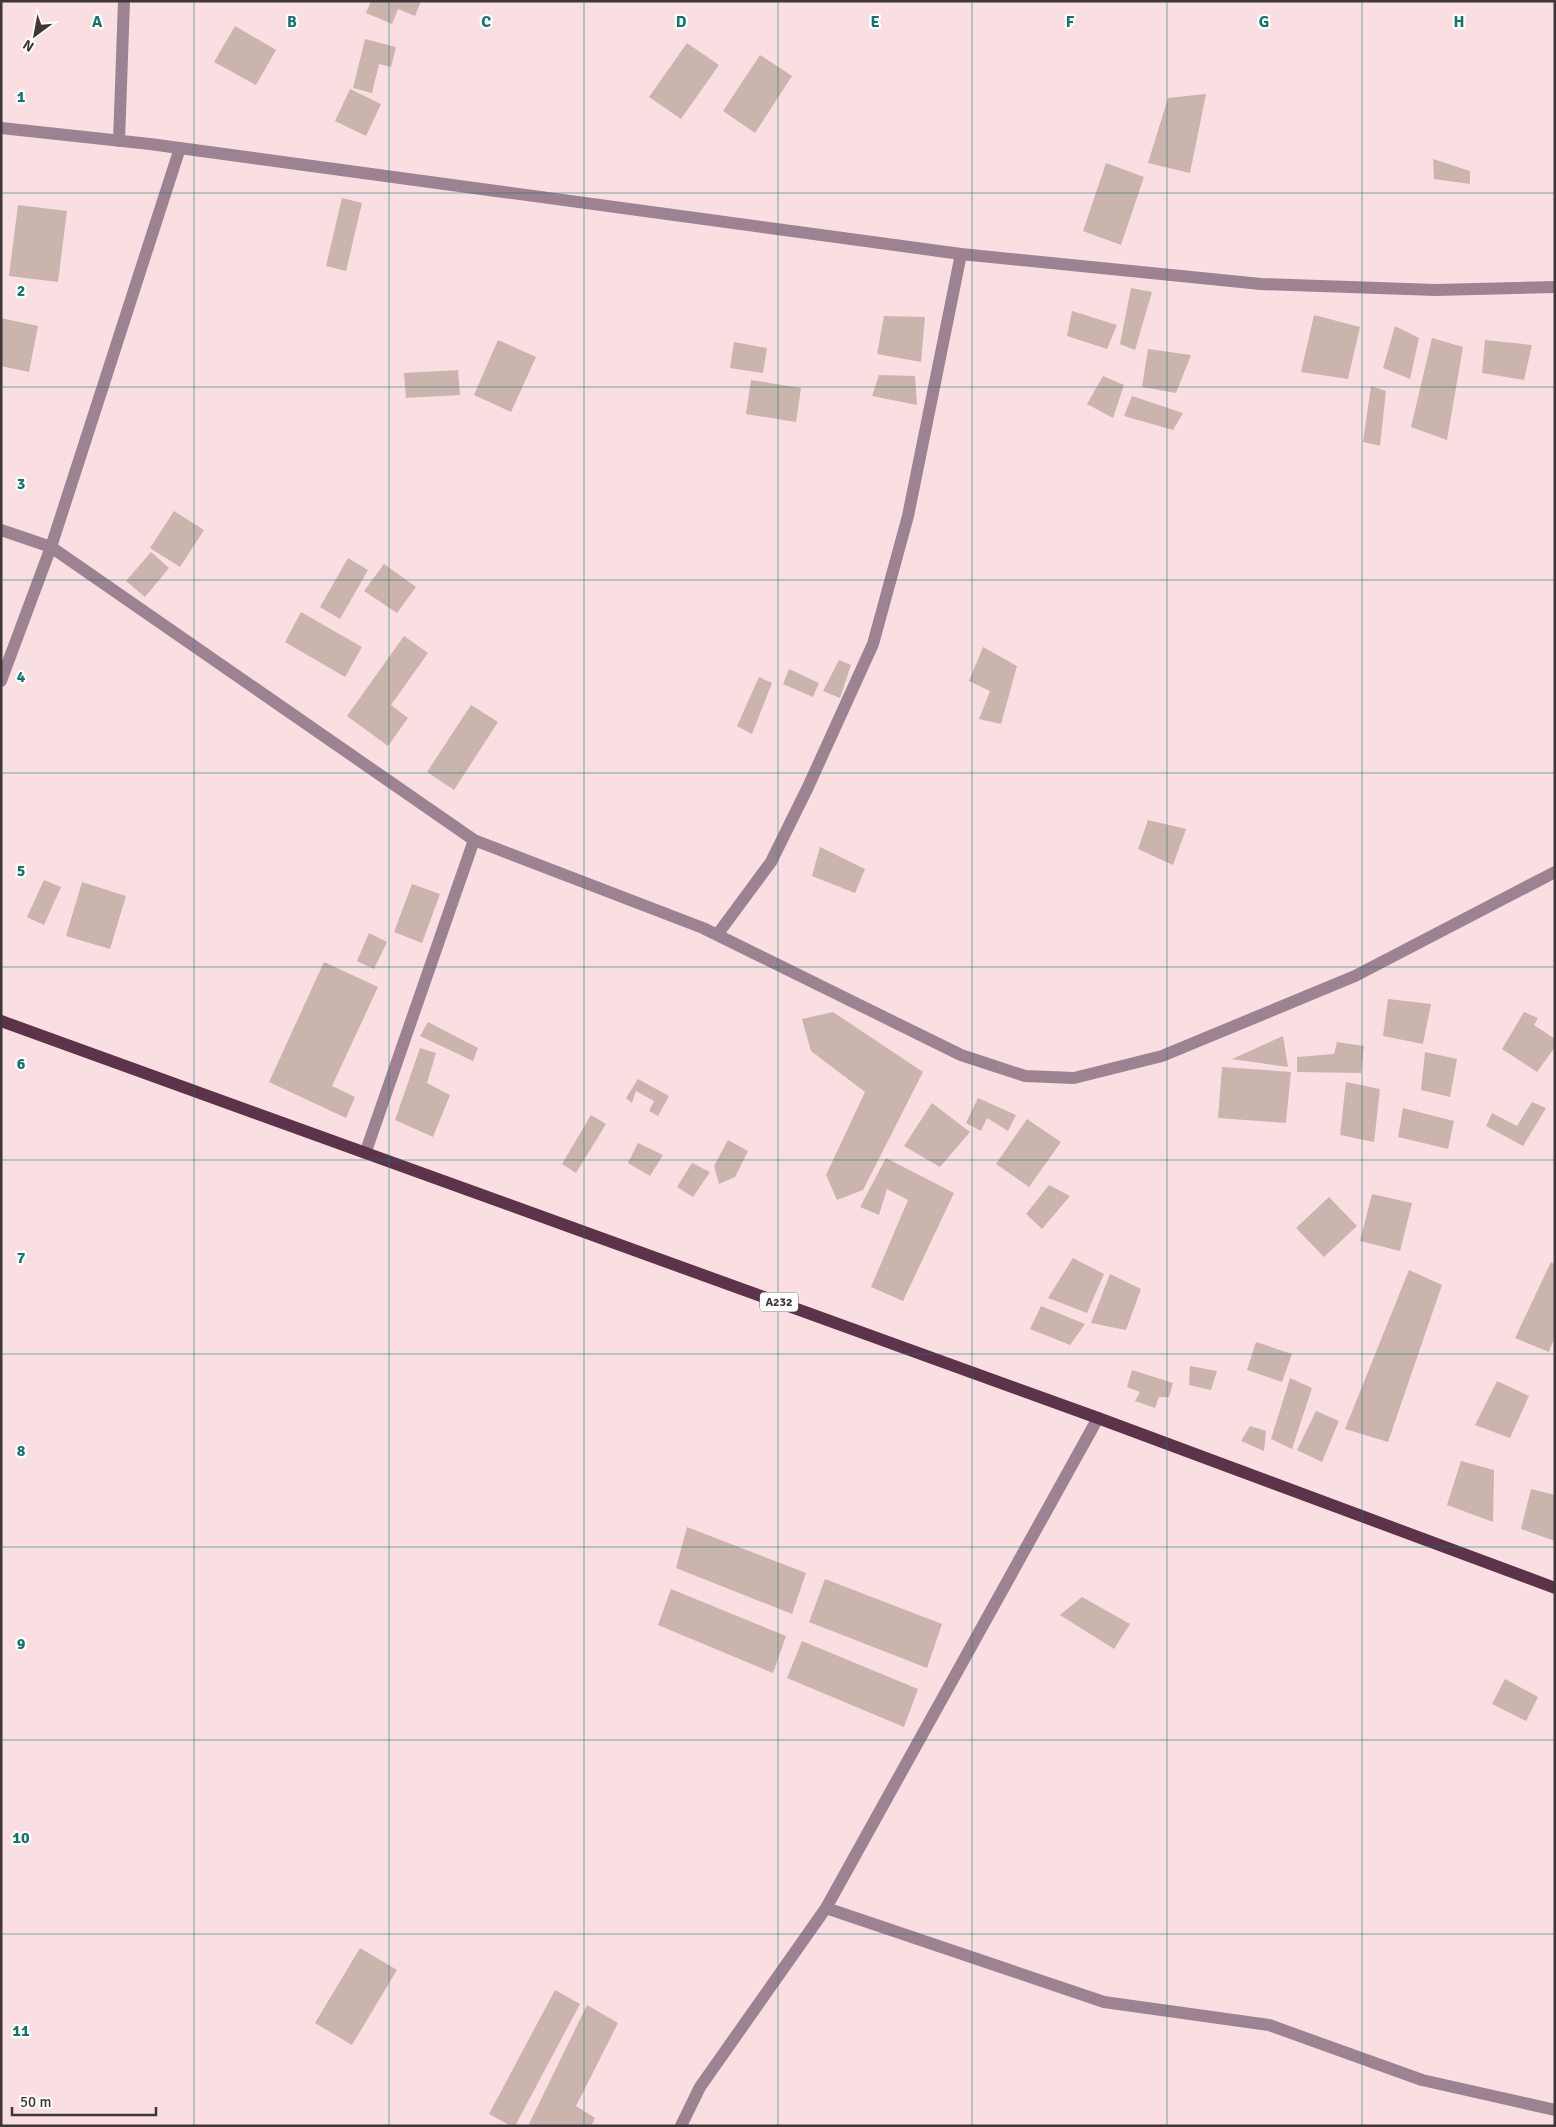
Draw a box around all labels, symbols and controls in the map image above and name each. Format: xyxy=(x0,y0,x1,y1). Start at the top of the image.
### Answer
north arrow xyxy=(10,10,60,60)
text: A xyxy=(92,12,103,32)
text: B xyxy=(287,12,297,32)
text: C xyxy=(481,12,491,32)
text: D xyxy=(676,12,687,32)
text: E xyxy=(870,12,880,32)
text: F xyxy=(1066,12,1075,32)
text: G xyxy=(1259,12,1269,32)
text: H xyxy=(1454,12,1464,32)
text: N xyxy=(20,36,37,55)
text: 1 xyxy=(17,87,26,107)
text: 2 xyxy=(17,281,25,301)
text: 3 xyxy=(17,474,25,494)
text: 4 xyxy=(17,667,26,687)
text: 5 xyxy=(17,861,25,881)
text: 6 xyxy=(17,1054,26,1074)
text: 7 xyxy=(17,1248,26,1268)
road number: A232 xyxy=(760,1292,798,1311)
text: 8 xyxy=(17,1441,26,1461)
text: 9 xyxy=(17,1634,26,1654)
text: 10 xyxy=(12,1828,30,1848)
text: 11 xyxy=(12,2021,30,2041)
scale bar xyxy=(12,2084,156,2116)
text: 50 m xyxy=(20,2093,51,2111)

